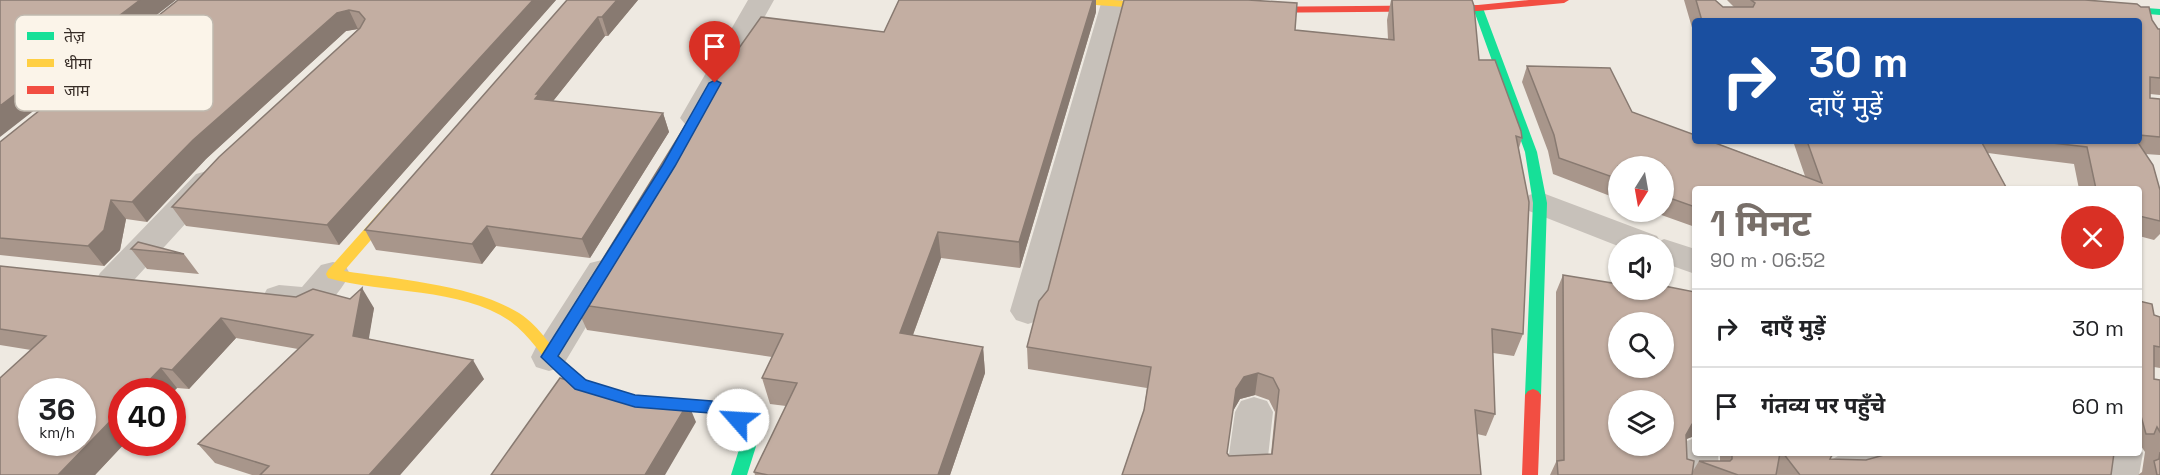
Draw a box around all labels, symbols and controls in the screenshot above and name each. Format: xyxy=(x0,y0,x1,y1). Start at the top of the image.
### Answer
legend xyxy=(15,15,213,111)
pin xyxy=(689,21,740,83)
text: तेज़ xyxy=(64,26,86,47)
icon: arrive xyxy=(698,30,731,63)
text: 30 m xyxy=(1809,36,1908,89)
icon: right xyxy=(1710,42,1788,120)
text: धीमा xyxy=(64,53,93,74)
text: जाम xyxy=(64,80,90,101)
text: दाएँ मुड़ें xyxy=(1809,88,1883,123)
north arrow xyxy=(1608,156,1674,222)
map controls xyxy=(1608,156,1674,456)
text: 1 मिनट xyxy=(1710,201,1811,247)
button: close xyxy=(2061,206,2124,269)
button: sound xyxy=(1608,234,1674,300)
text: 90 m · 06:52 xyxy=(1710,247,1825,273)
button: search xyxy=(1608,312,1674,378)
icon: right xyxy=(1710,312,1743,345)
text: दाएँ मुड़ें xyxy=(1761,313,1826,341)
text: 30 m xyxy=(2072,314,2124,342)
speed limit sign: 40 xyxy=(108,378,186,456)
position arrow xyxy=(706,388,770,452)
text: 36 xyxy=(39,390,75,429)
button: layers xyxy=(1608,390,1674,456)
icon: arrive xyxy=(1710,390,1743,423)
text: गंतव्य पर पहुँचे xyxy=(1761,391,1885,419)
text: 60 m xyxy=(2072,392,2124,420)
text: km/h xyxy=(39,423,75,442)

